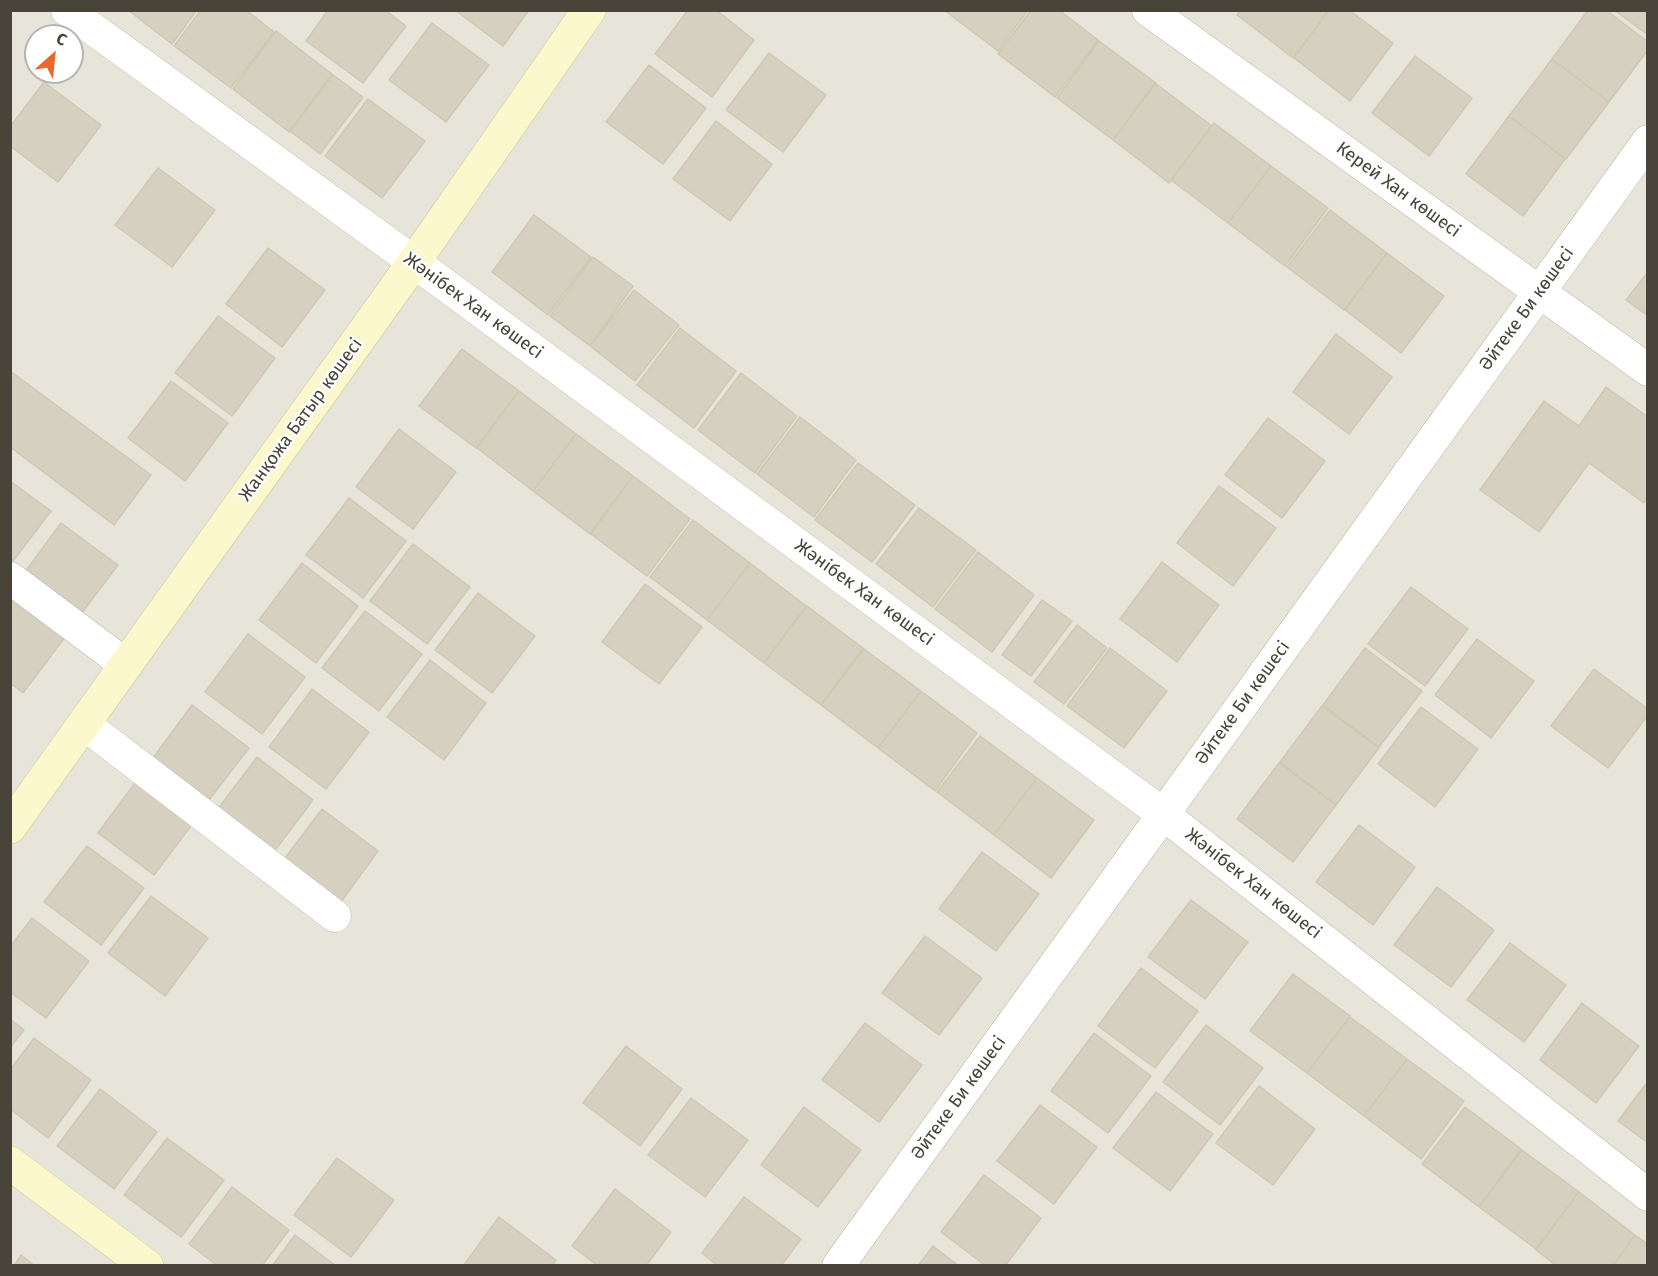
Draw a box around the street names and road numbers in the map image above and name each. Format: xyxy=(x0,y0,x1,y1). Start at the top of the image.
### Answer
street label: Керей Хан көшесі xyxy=(1332,138,1464,242)
street label: Әйтеке Би көшесі xyxy=(1475,243,1579,375)
street label: Жәнібек Хан көшесі xyxy=(399,248,547,364)
street label: Жанқожа Батыр көшесі xyxy=(235,334,367,506)
street label: Жәнібек Хан көшесі xyxy=(790,535,938,651)
street label: Әйтеке Би көшесі xyxy=(1191,637,1295,769)
street label: Жәнібек Хан көшесі xyxy=(1181,824,1325,944)
street label: Әйтеке Би көшесі xyxy=(907,1032,1011,1164)

